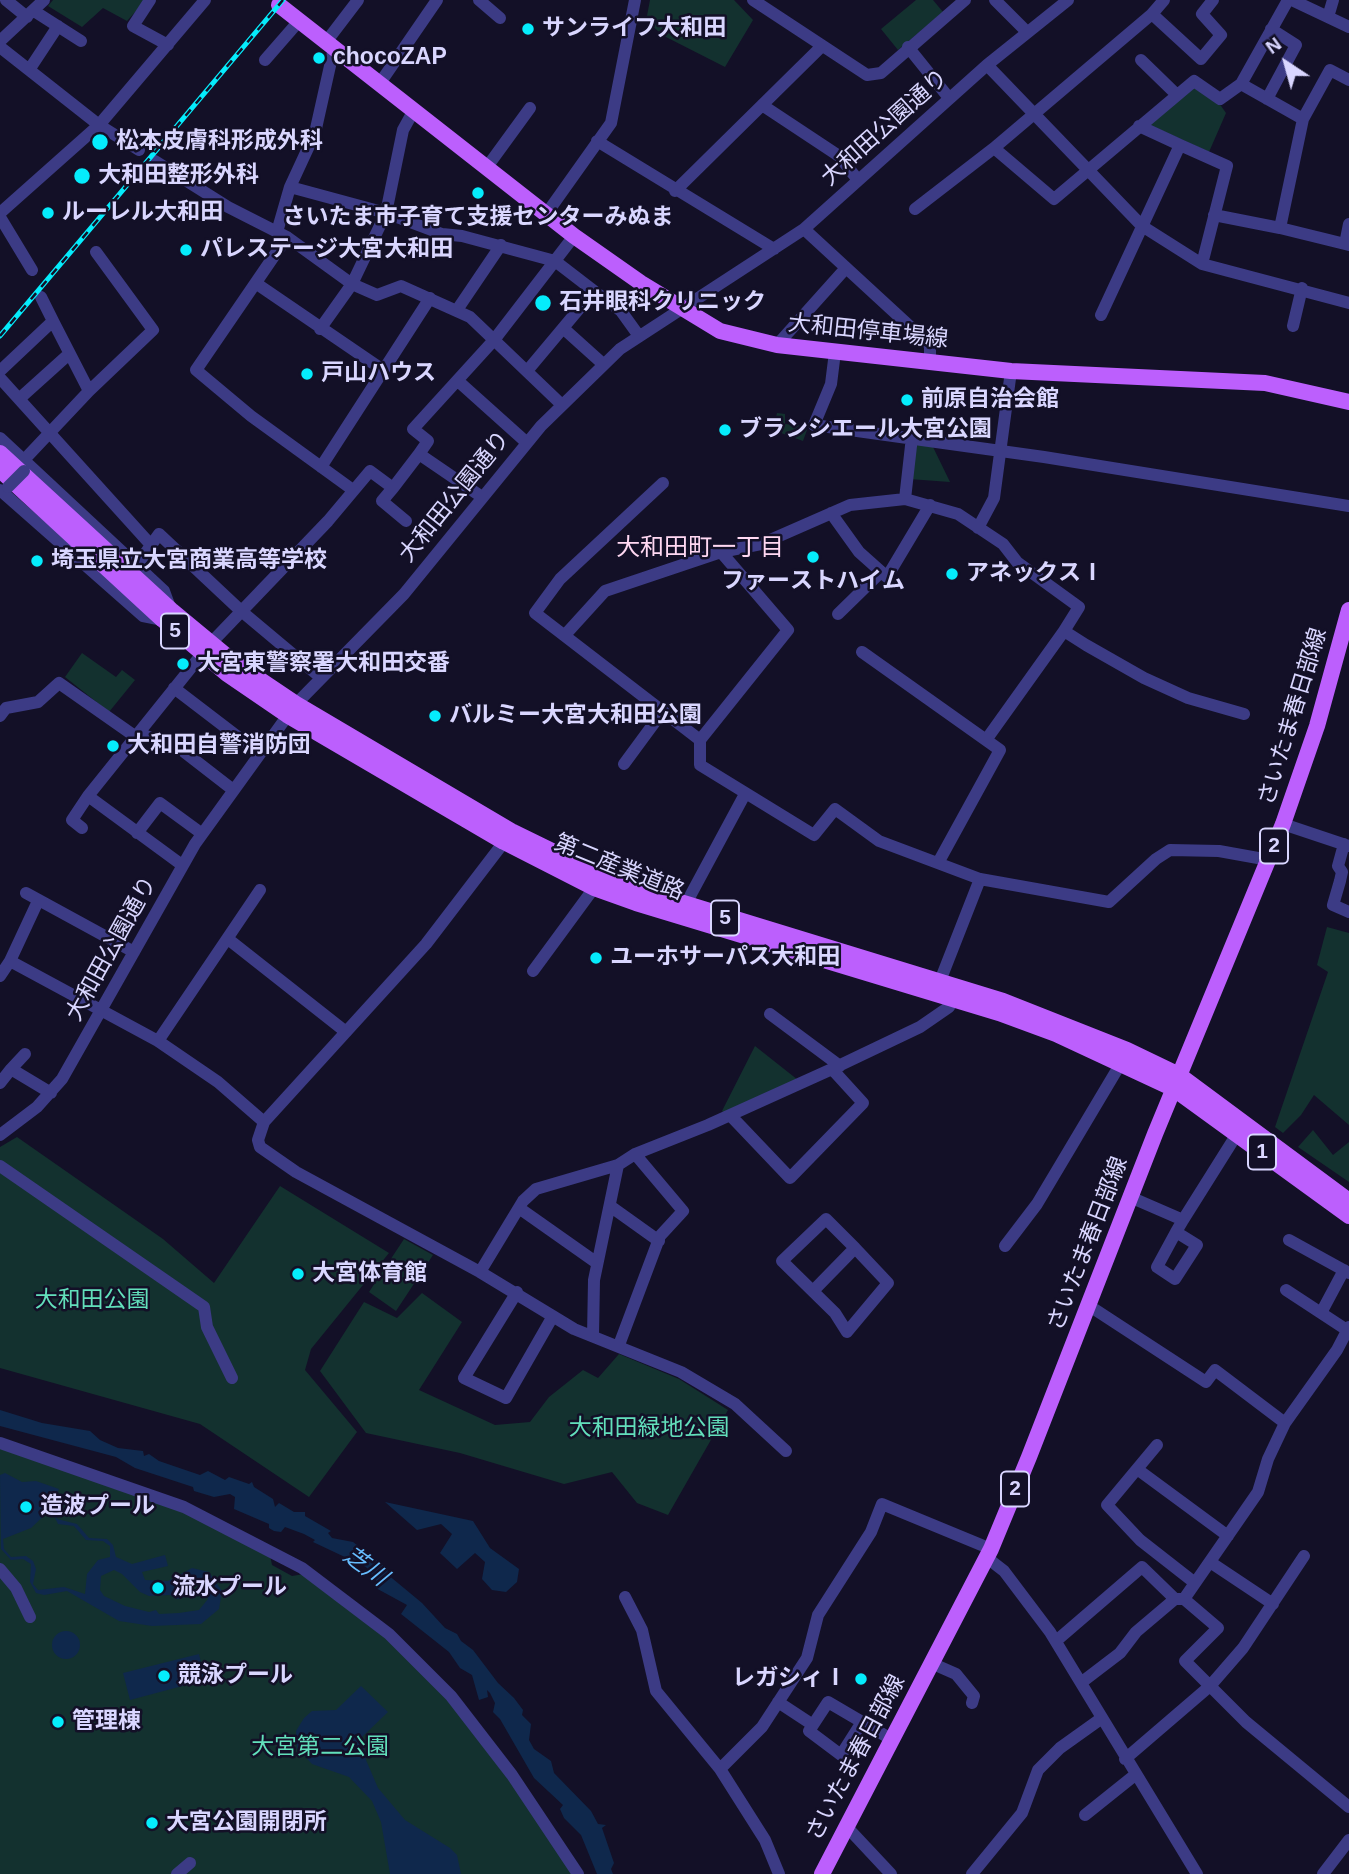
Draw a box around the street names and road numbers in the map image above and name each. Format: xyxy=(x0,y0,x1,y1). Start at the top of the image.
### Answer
street label: 大和田公園通り xyxy=(816,64,954,192)
street label: 大和田停車場線 xyxy=(786,310,950,354)
street label: 大和田公園通り xyxy=(394,426,516,568)
road number: 5 xyxy=(161,614,189,648)
street label: さいたま春日部線 xyxy=(1253,625,1333,809)
road number: 2 xyxy=(1260,828,1288,864)
street label: 第二産業道路 xyxy=(550,829,688,907)
street label: 大和田公園通り xyxy=(61,872,163,1026)
road number: 5 xyxy=(711,900,739,936)
road number: 1 xyxy=(1248,1134,1276,1170)
street label: さいたま春日部線 xyxy=(1042,1153,1134,1335)
road number: 2 xyxy=(1001,1472,1029,1506)
street label: さいたま春日部線 xyxy=(801,1670,911,1846)

